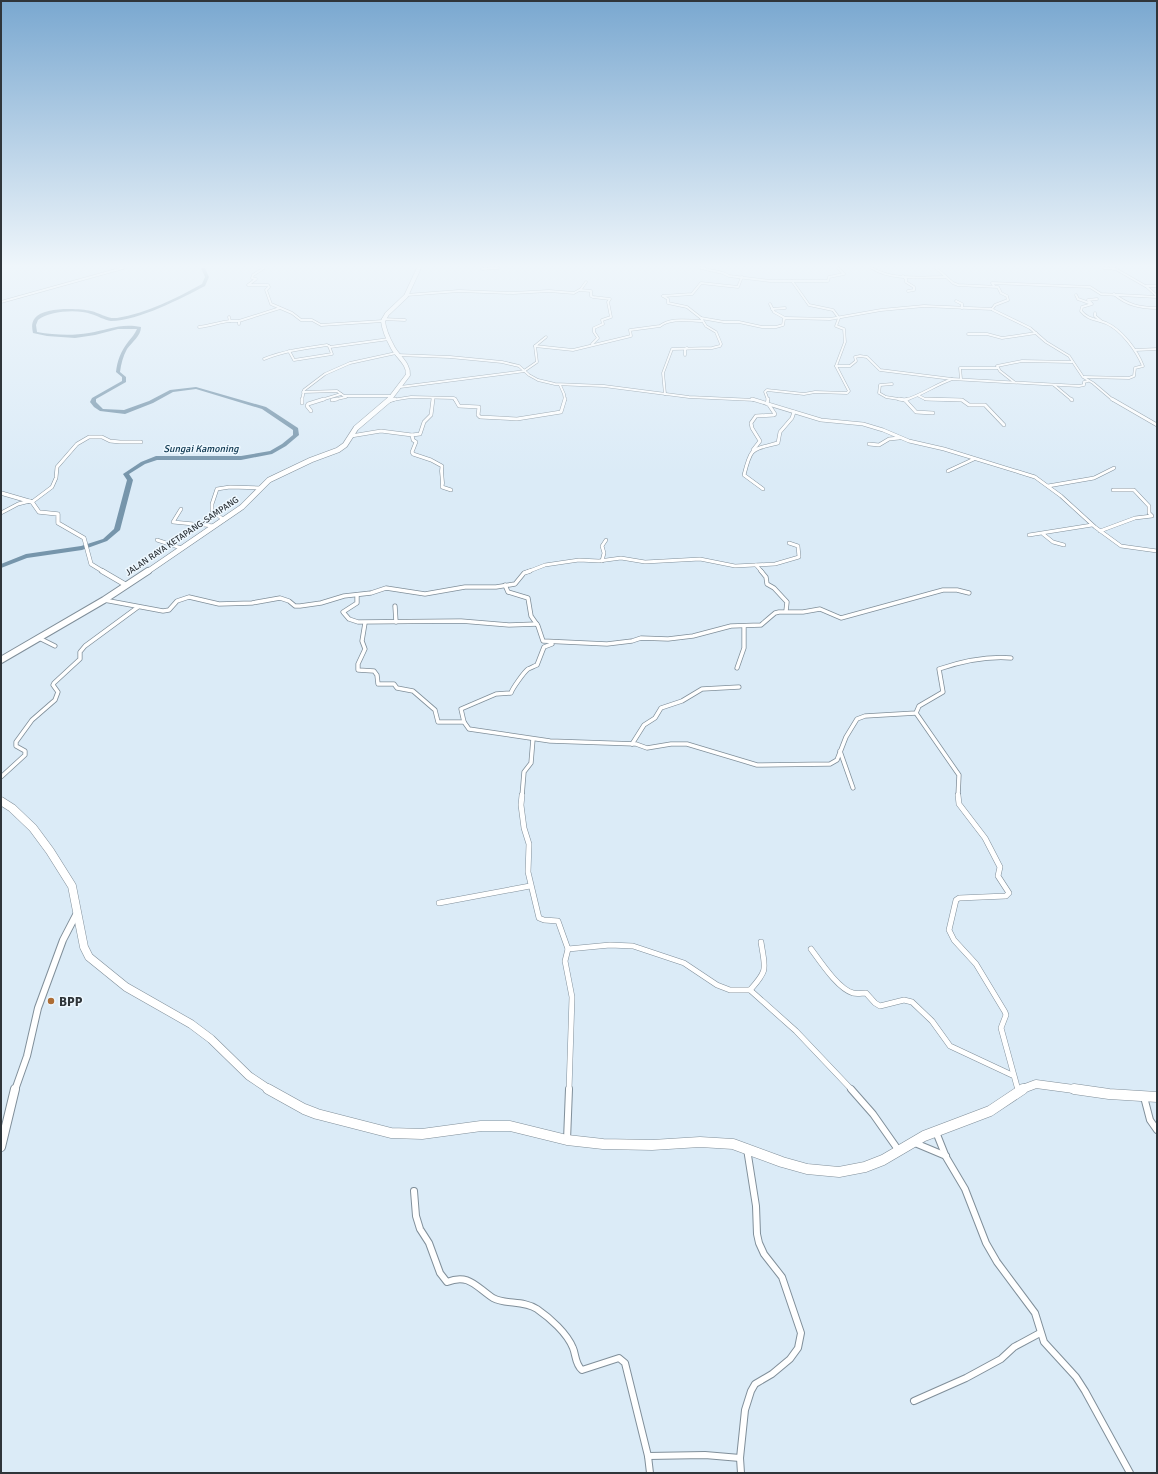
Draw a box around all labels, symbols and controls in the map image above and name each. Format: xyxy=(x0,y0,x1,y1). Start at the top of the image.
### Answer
water label: Sungai Kamoning xyxy=(164,443,239,455)
street label: JALAN RAYA KETAPANG-SAMPANG xyxy=(124,494,241,579)
place label: BPP xyxy=(59,994,83,1010)
marker: BPP xyxy=(46,996,56,1006)

